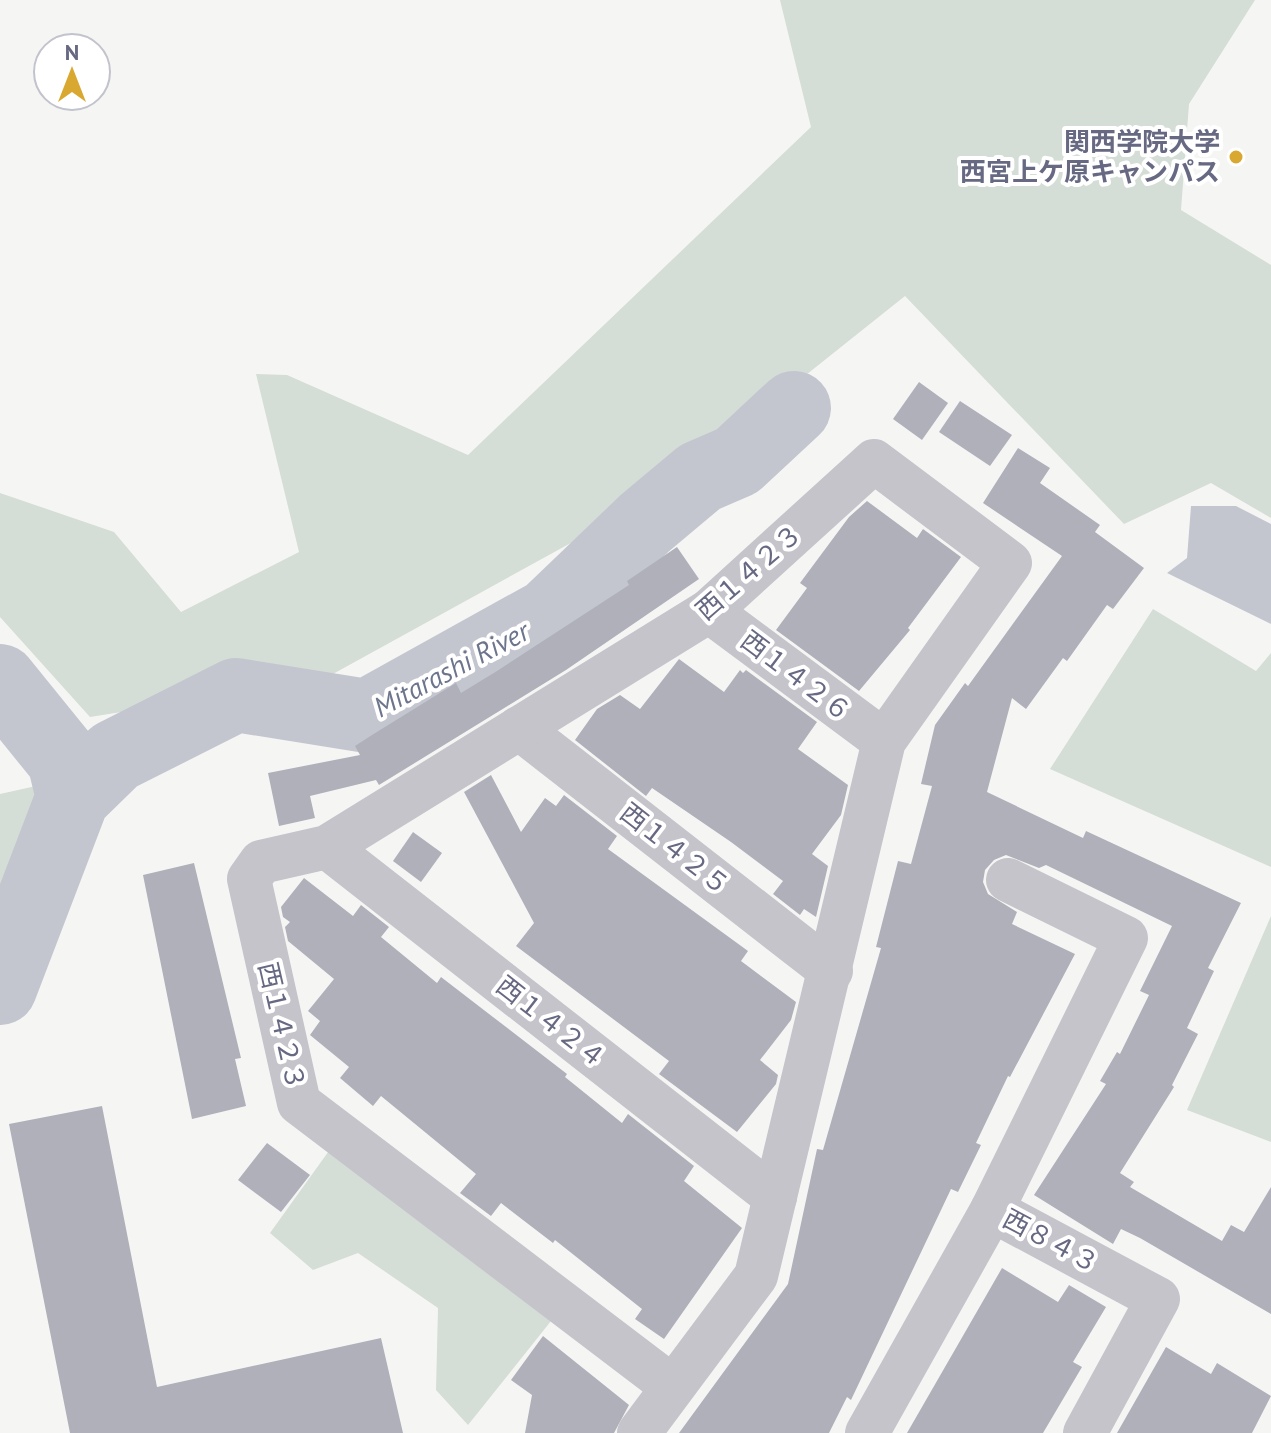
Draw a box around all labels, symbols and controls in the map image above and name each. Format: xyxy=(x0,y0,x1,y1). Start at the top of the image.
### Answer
north arrow xyxy=(32,32,112,112)
text: N xyxy=(65,38,79,66)
place label: 関西学院大学 西宮上ケ原キャンパス xyxy=(960,125,1220,188)
marker: 関西学院大学 西宮上ケ原キャンパス xyxy=(1227,148,1245,166)
street label: 西１４２３ xyxy=(689,517,809,627)
water label: Mitarashi River xyxy=(367,611,537,725)
street label: 西１４２６ xyxy=(734,623,858,728)
street label: 西１４２５ xyxy=(614,796,737,902)
street label: 西１４２３ xyxy=(252,959,313,1093)
street label: 西１４２４ xyxy=(490,969,613,1075)
street label: 西８４３ xyxy=(998,1202,1105,1280)

